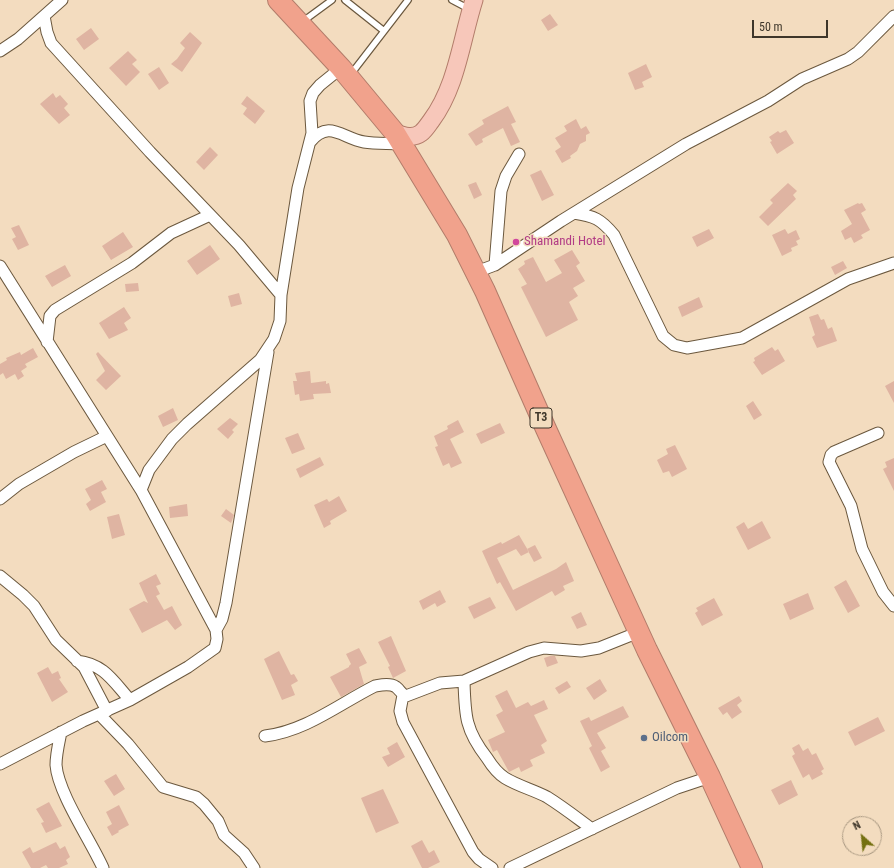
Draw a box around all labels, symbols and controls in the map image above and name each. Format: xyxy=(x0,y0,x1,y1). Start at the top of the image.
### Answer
scale bar xyxy=(754,12,830,38)
text: 50 m xyxy=(759,20,783,34)
place label: Shamandi Hotel xyxy=(524,234,605,250)
marker: Shamandi Hotel xyxy=(511,237,521,247)
road number: T3 xyxy=(530,408,552,428)
place label: Oilcom xyxy=(652,730,688,746)
marker: Oilcom xyxy=(639,733,649,743)
north arrow xyxy=(842,816,882,856)
text: N xyxy=(851,818,863,833)

